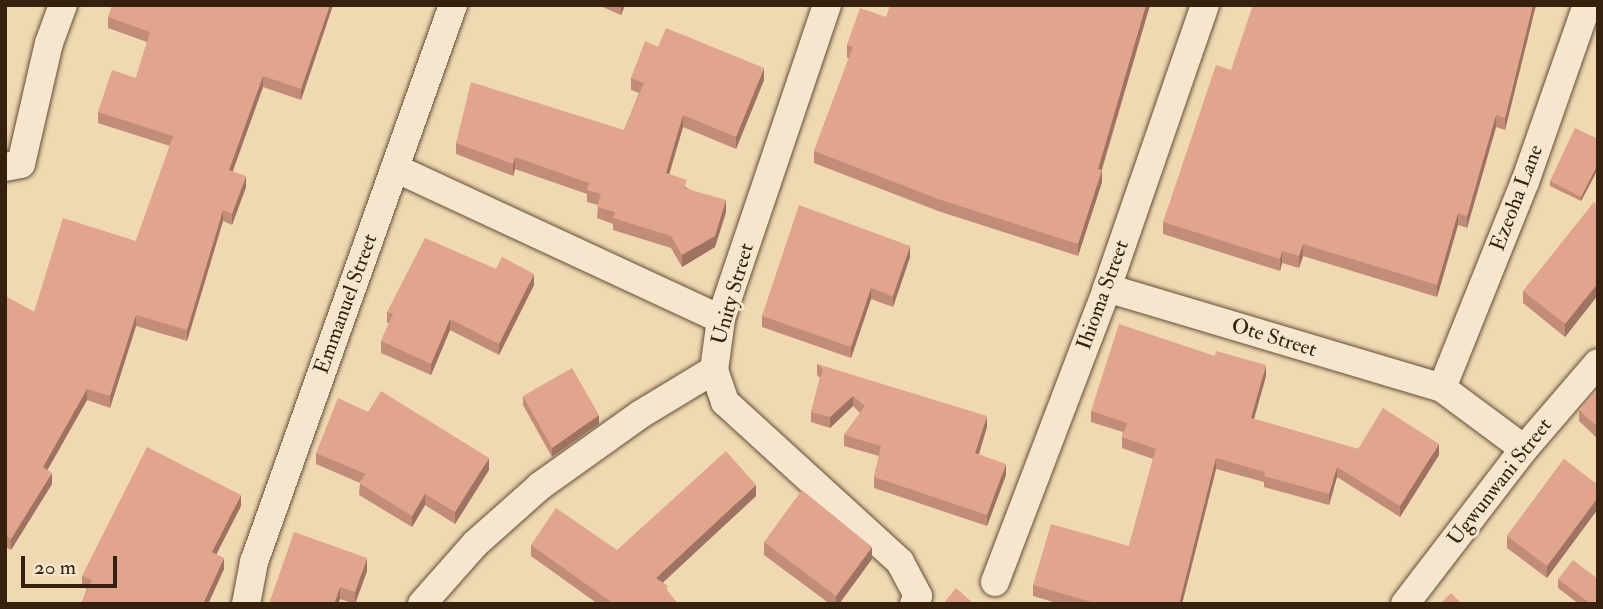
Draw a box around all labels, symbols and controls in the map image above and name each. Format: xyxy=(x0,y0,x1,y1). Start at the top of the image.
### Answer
street label: Ezeoha Lane xyxy=(1485,141,1549,255)
street label: Emmanuel Street xyxy=(309,231,383,377)
street label: Ihioma Street xyxy=(1071,237,1135,353)
street label: Unity Street xyxy=(706,240,760,348)
street label: Ote Street xyxy=(1228,313,1320,363)
street label: Ugwunwani Street xyxy=(1442,413,1558,551)
scale bar xyxy=(24,542,121,586)
text: 20 m xyxy=(34,554,76,581)

